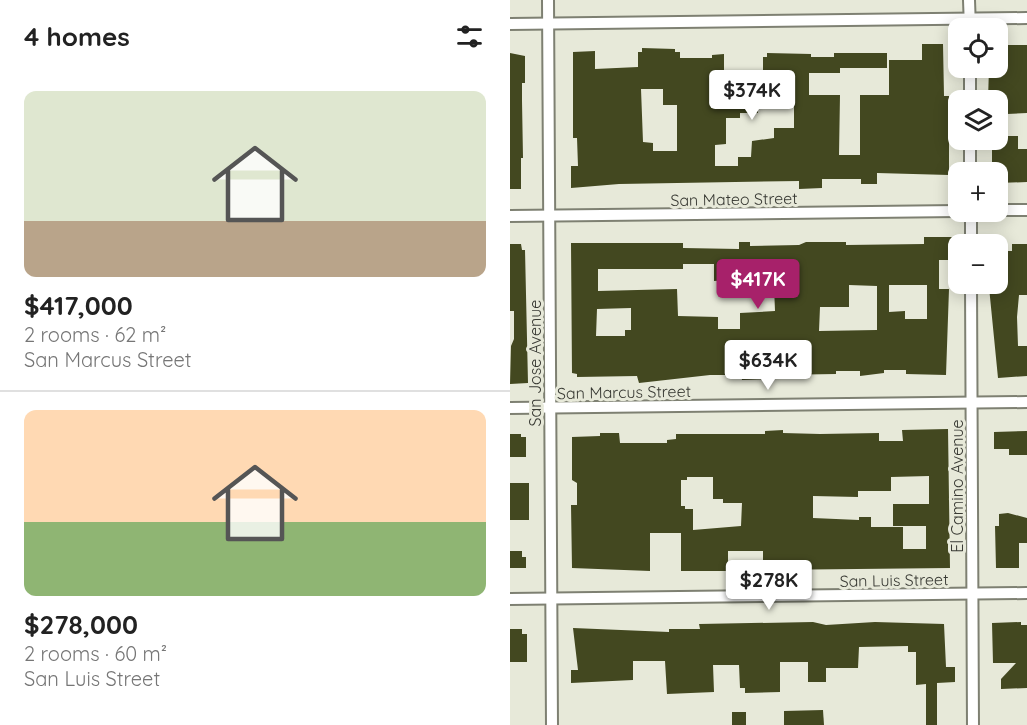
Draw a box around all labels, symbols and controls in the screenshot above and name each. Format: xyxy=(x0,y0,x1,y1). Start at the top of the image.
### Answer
map controls xyxy=(948,18,1008,294)
button: locate xyxy=(948,18,1008,78)
text: 4 homes xyxy=(24,20,130,53)
icon: filters xyxy=(453,20,486,53)
pin: $374K xyxy=(710,70,794,121)
text: $374K xyxy=(723,77,781,102)
button: layers xyxy=(948,90,1008,150)
icon: home xyxy=(201,130,309,238)
button: + xyxy=(948,162,1008,222)
street label: San Mateo Street xyxy=(670,188,798,210)
button: − xyxy=(948,234,1008,294)
pin: $417K xyxy=(716,259,800,310)
text: $417K xyxy=(731,266,785,291)
text: $417,000 xyxy=(24,289,133,322)
street label: San Jose Avenue xyxy=(525,300,545,426)
text: 2 rooms · 62 m² xyxy=(24,322,166,347)
pin: $634K xyxy=(726,340,810,391)
text: San Marcus Street xyxy=(24,347,192,372)
text: $634K xyxy=(739,347,797,372)
street label: San Marcus Street xyxy=(557,381,691,403)
street label: El Camino Avenue xyxy=(947,419,967,553)
icon: home xyxy=(201,449,309,557)
pin: $278K xyxy=(727,560,811,611)
text: $278K xyxy=(740,567,798,592)
street label: San Luis Street xyxy=(839,569,949,591)
text: $278,000 xyxy=(24,608,138,641)
text: 2 rooms · 60 m² xyxy=(24,641,167,666)
text: San Luis Street xyxy=(24,666,160,691)

